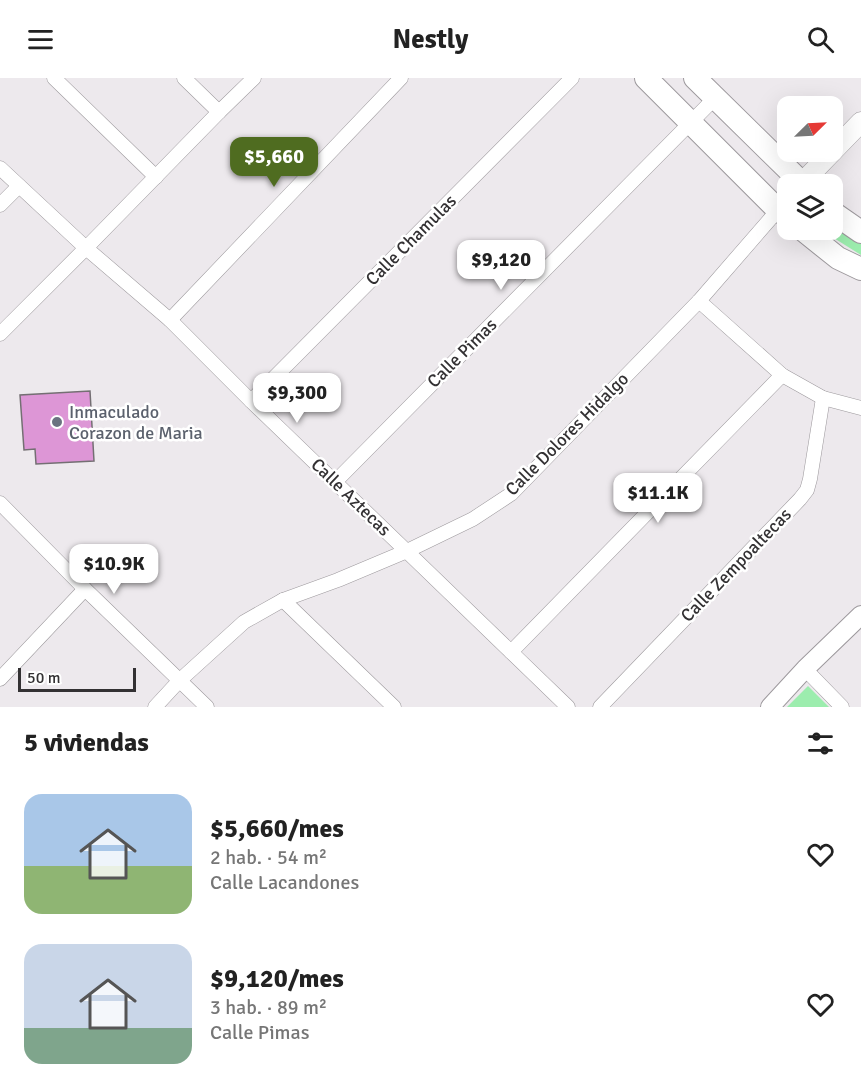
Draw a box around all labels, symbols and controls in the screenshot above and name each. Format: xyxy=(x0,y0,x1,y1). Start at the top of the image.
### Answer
icon: menu xyxy=(24,23,57,56)
text: Nestly xyxy=(393,23,468,56)
icon: search xyxy=(804,23,837,56)
north arrow xyxy=(777,96,843,162)
map controls xyxy=(777,96,843,240)
pin: $5,660 xyxy=(225,137,323,188)
text: $5,660 xyxy=(244,144,304,169)
button: layers xyxy=(777,174,843,240)
street label: Calle Chamulas xyxy=(361,190,461,290)
pin: $9,120 xyxy=(452,240,550,291)
text: $9,120 xyxy=(471,247,531,272)
street label: Calle Pimas xyxy=(423,314,501,392)
street label: Calle Dolores Hidalgo xyxy=(501,368,633,500)
pin: $9,300 xyxy=(248,373,346,424)
text: $9,300 xyxy=(267,380,327,405)
place label: Inmaculado Corazon de Maria xyxy=(69,401,203,444)
marker: Inmaculado Corazon de Maria xyxy=(50,415,64,429)
street label: Calle Aztecas xyxy=(306,453,396,541)
pin: $11.1K xyxy=(609,473,707,524)
text: $11.1K xyxy=(627,480,689,505)
street label: Calle Zempoaltecas xyxy=(676,503,796,626)
pin: $10.9K xyxy=(65,544,163,595)
text: $10.9K xyxy=(83,551,145,576)
scale bar xyxy=(18,665,136,692)
text: 50 m xyxy=(27,668,61,688)
text: 5 viviendas xyxy=(24,727,149,759)
icon: filters xyxy=(804,727,837,760)
text: $5,660/mes xyxy=(210,813,344,845)
icon: home xyxy=(72,818,144,890)
icon: heart xyxy=(804,838,837,871)
text: 2 hab. · 54 m² xyxy=(210,845,327,870)
text: Calle Lacandones xyxy=(210,870,359,895)
text: $9,120/mes xyxy=(210,963,344,995)
icon: home xyxy=(72,968,144,1040)
icon: heart xyxy=(804,988,837,1021)
text: 3 hab. · 89 m² xyxy=(210,995,327,1020)
text: Calle Pimas xyxy=(210,1020,309,1045)

